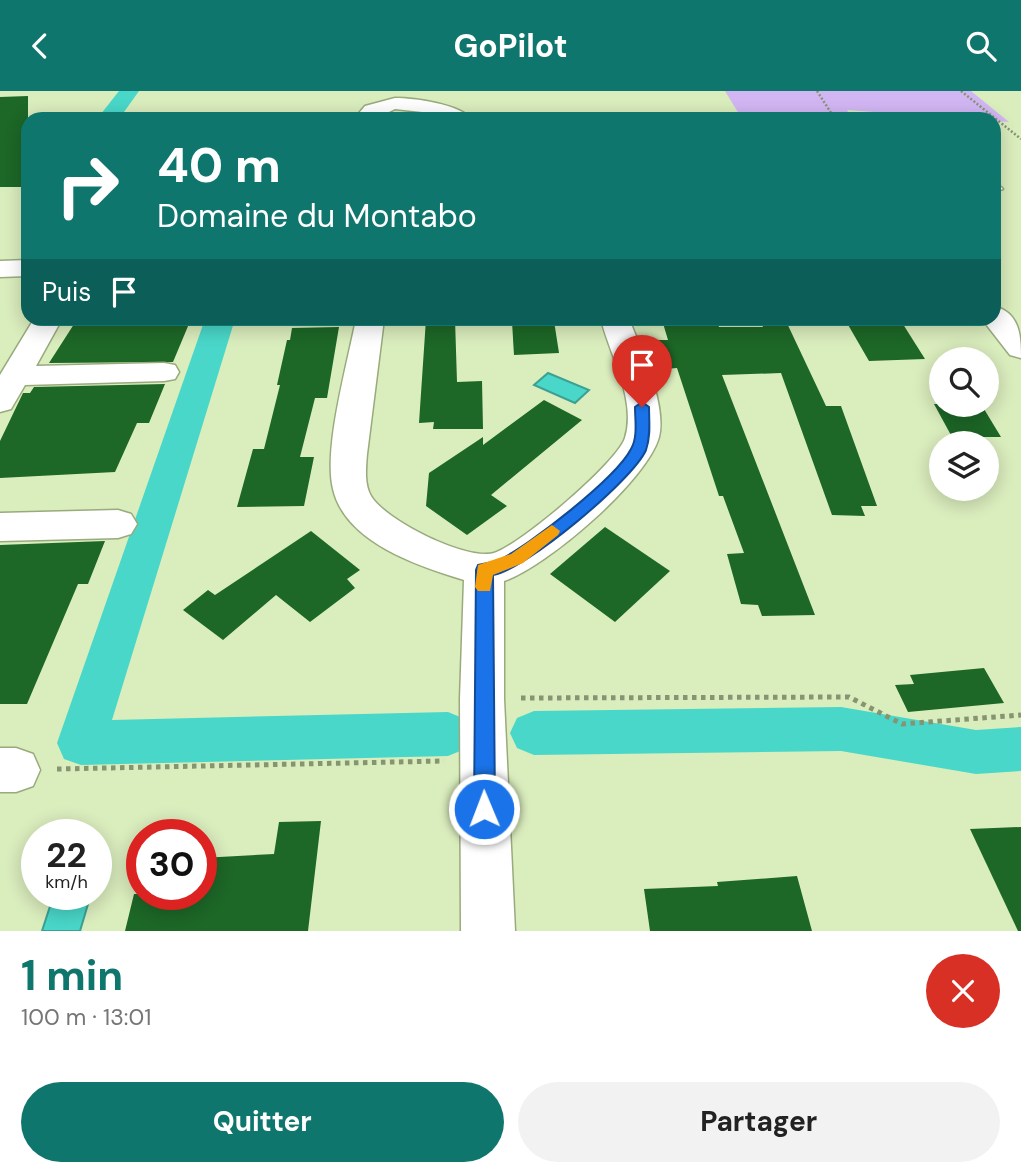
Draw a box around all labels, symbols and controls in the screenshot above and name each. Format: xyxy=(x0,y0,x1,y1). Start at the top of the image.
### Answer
text: GoPilot xyxy=(453,25,568,67)
icon: back xyxy=(21,27,59,65)
icon: search xyxy=(962,27,1000,65)
text: 40 m xyxy=(157,133,281,197)
icon: right xyxy=(42,140,133,231)
text: Domaine du Montabo xyxy=(157,195,477,237)
icon: arrive xyxy=(105,273,143,311)
text: Puis xyxy=(42,275,91,309)
pin xyxy=(612,335,672,407)
icon: arrive xyxy=(623,346,661,384)
map controls xyxy=(929,347,999,501)
button: search xyxy=(929,347,999,417)
button: layers xyxy=(929,431,999,501)
position arrow xyxy=(447,772,521,846)
speed limit sign: 30 xyxy=(126,819,217,910)
text: 22 xyxy=(46,832,87,878)
text: km/h xyxy=(45,870,88,894)
text: 1 min xyxy=(21,948,123,1003)
button: close xyxy=(926,954,1000,1028)
text: 100 m · 13:01 xyxy=(21,1002,151,1032)
button: Quitter xyxy=(21,1082,504,1162)
button: Partager xyxy=(518,1082,1000,1162)

